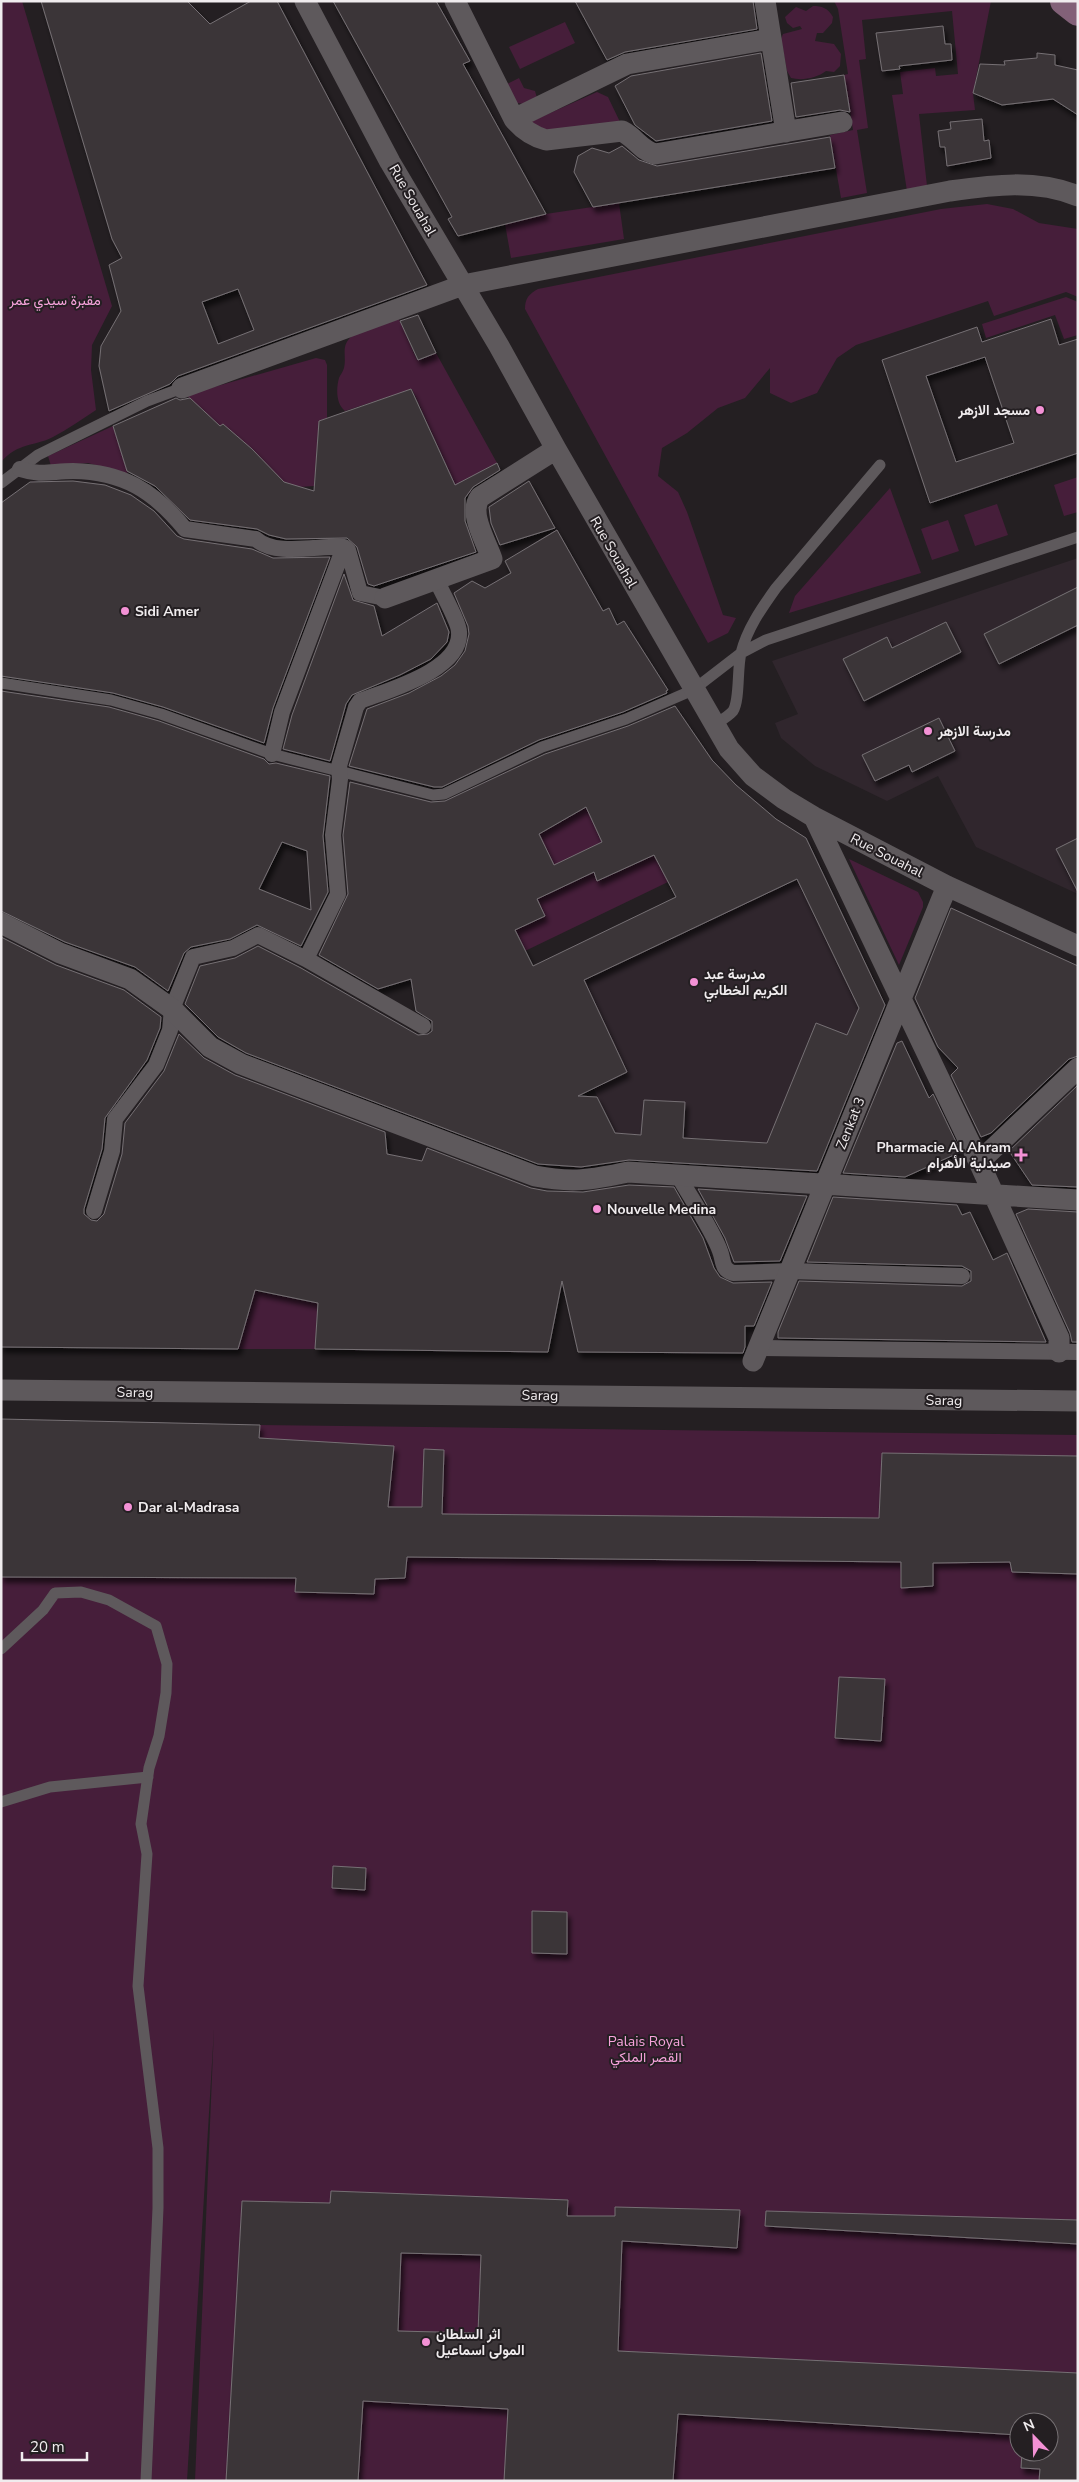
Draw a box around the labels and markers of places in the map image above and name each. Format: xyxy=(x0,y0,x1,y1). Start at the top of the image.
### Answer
place label: مسجد الازهر xyxy=(957,401,1030,420)
marker: مسجد الازهر xyxy=(1034,404,1046,416)
place label: Sidi Amer xyxy=(135,602,199,621)
marker: Sidi Amer xyxy=(119,605,131,617)
place label: مدرسة الازهر xyxy=(937,722,1011,741)
marker: مدرسة الازهر xyxy=(922,725,934,737)
place label: مدرسة عبد الكريم الخطابي xyxy=(704,965,787,1002)
marker: مدرسة عبد الكريم الخطابي xyxy=(688,976,700,988)
place label: Pharmacie Al Ahram صيدلية الأهرام xyxy=(876,1138,1011,1173)
marker: Pharmacie Al Ahram صيدلية الأهرام xyxy=(1015,1149,1027,1161)
place label: Nouvelle Medina xyxy=(607,1200,716,1219)
marker: Nouvelle Medina xyxy=(591,1203,603,1215)
place label: Dar al-Madrasa xyxy=(138,1498,240,1517)
marker: Dar al-Madrasa xyxy=(122,1501,134,1513)
place label: اثر السلطان المولى اسماعيل xyxy=(436,2325,525,2360)
marker: اثر السلطان المولى اسماعيل xyxy=(420,2336,432,2348)

